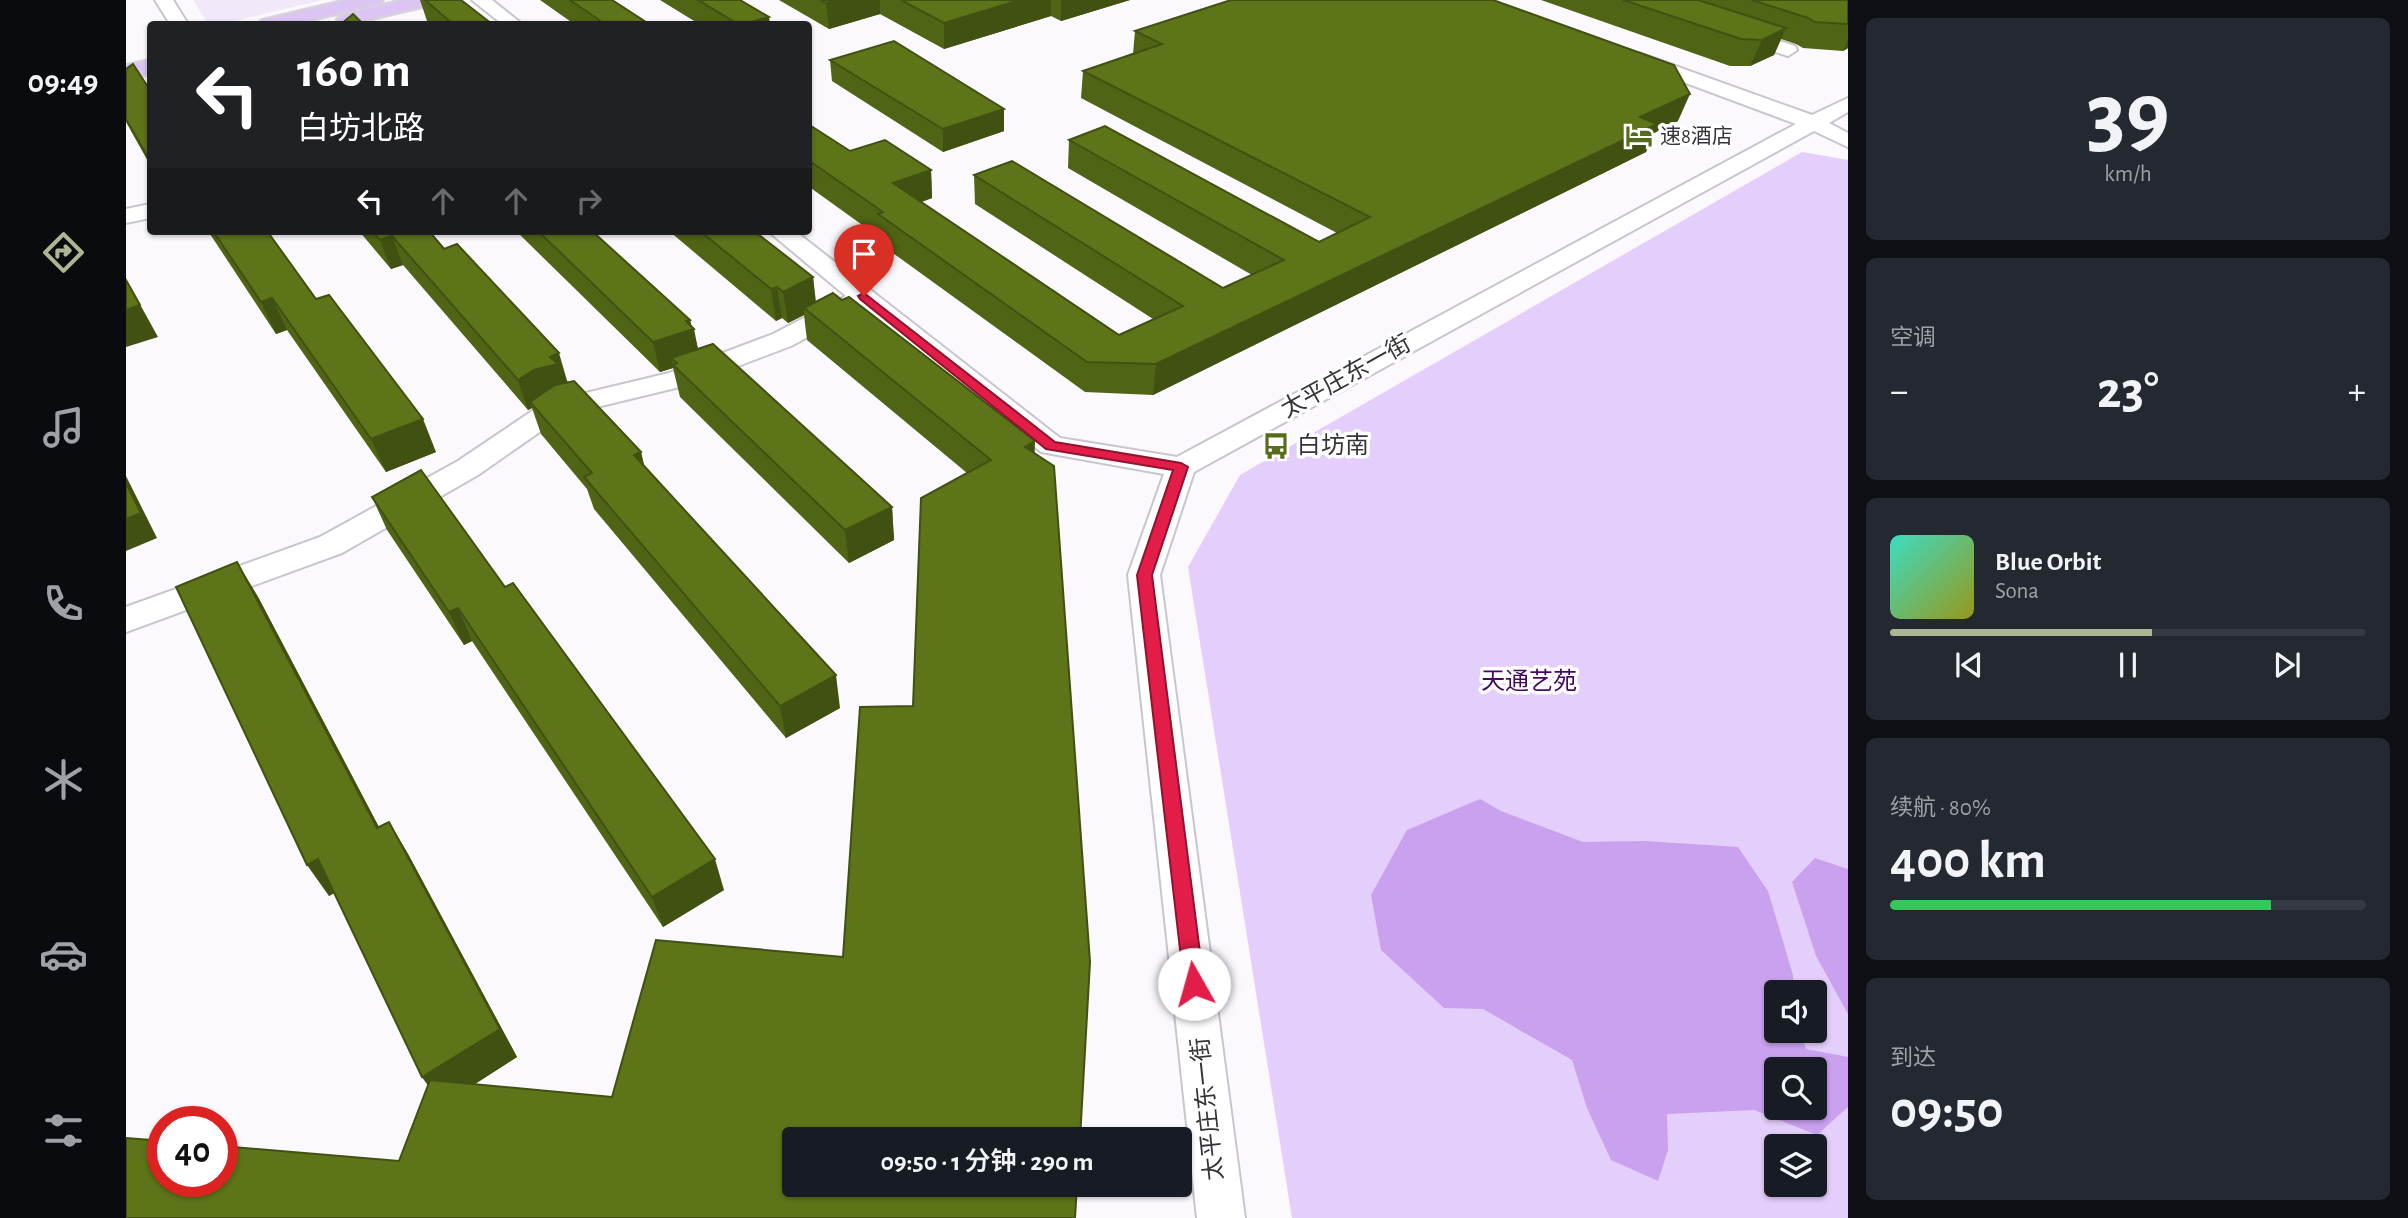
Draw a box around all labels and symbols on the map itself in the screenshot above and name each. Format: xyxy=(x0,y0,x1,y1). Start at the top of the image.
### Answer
hotel icon: 速8酒店 xyxy=(1624,121,1654,151)
place label: 速8酒店 xyxy=(1660,125,1733,147)
pin xyxy=(834,224,894,296)
street label: 太平庄东一街 xyxy=(1276,330,1415,422)
bus stop icon: 白坊南 xyxy=(1261,431,1291,461)
place label: 白坊南 xyxy=(1297,432,1369,458)
park label: 天通艺苑 xyxy=(1481,668,1577,694)
position arrow xyxy=(1157,947,1231,1021)
street label: 太平庄东一街 xyxy=(1187,1036,1227,1182)
speed limit sign: 40 xyxy=(147,1106,238,1197)

